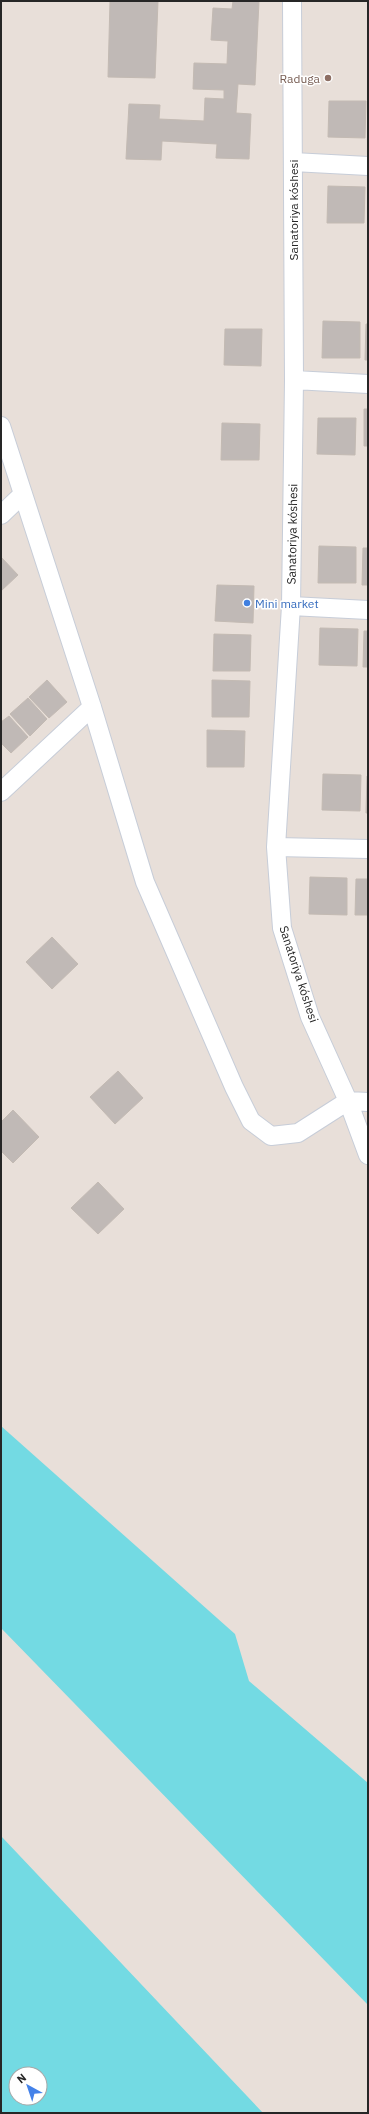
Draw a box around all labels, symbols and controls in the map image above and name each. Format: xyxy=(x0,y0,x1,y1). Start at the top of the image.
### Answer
place label: Raduga xyxy=(280,71,321,86)
marker: Raduga xyxy=(323,73,333,83)
street label: Sanatoriya kóshesi xyxy=(286,160,301,260)
street label: Sanatoriya kóshesi xyxy=(284,483,300,585)
place label: Mini market xyxy=(255,596,319,611)
marker: Mini market xyxy=(242,598,252,608)
street label: Sanatoriya kóshesi xyxy=(276,924,322,1024)
north arrow xyxy=(8,2066,48,2106)
text: N xyxy=(14,2070,29,2086)

